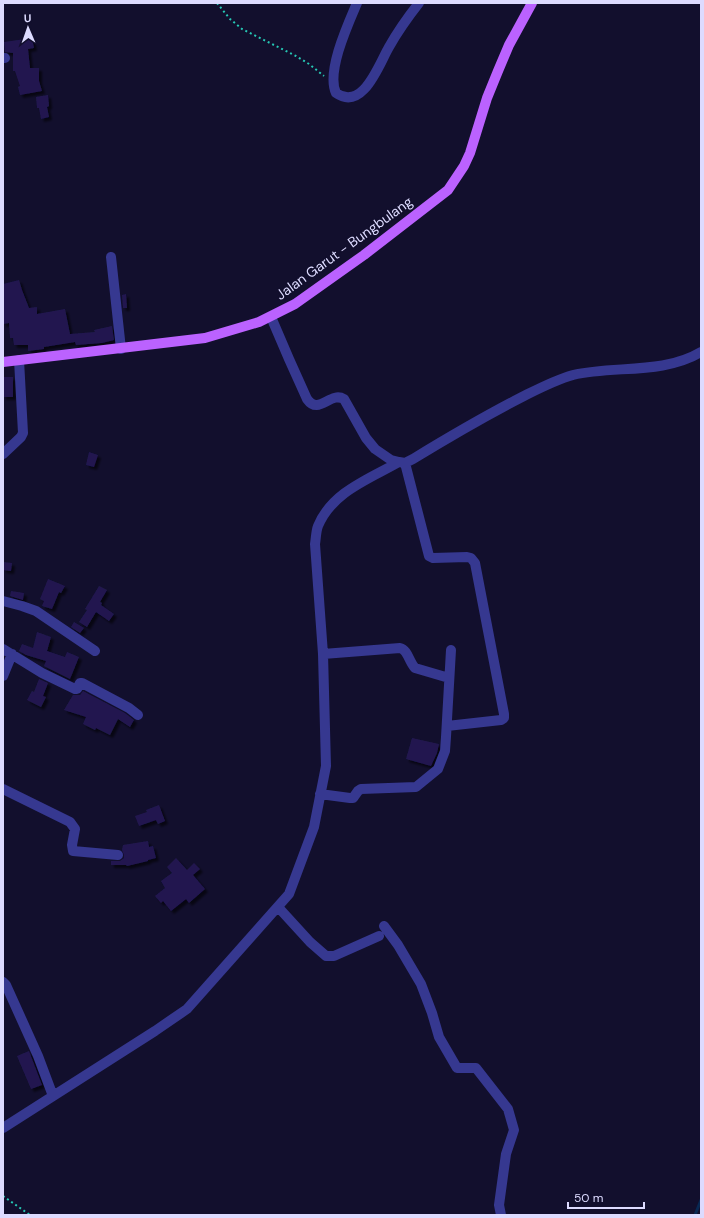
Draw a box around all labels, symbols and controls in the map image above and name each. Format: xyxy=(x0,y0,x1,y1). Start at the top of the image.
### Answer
north arrow xyxy=(8,8,48,48)
text: U xyxy=(24,11,32,25)
street label: Jalan Garut - Bungbulang xyxy=(272,192,416,304)
scale bar xyxy=(568,1184,644,1210)
text: 50 m xyxy=(574,1190,603,1206)

